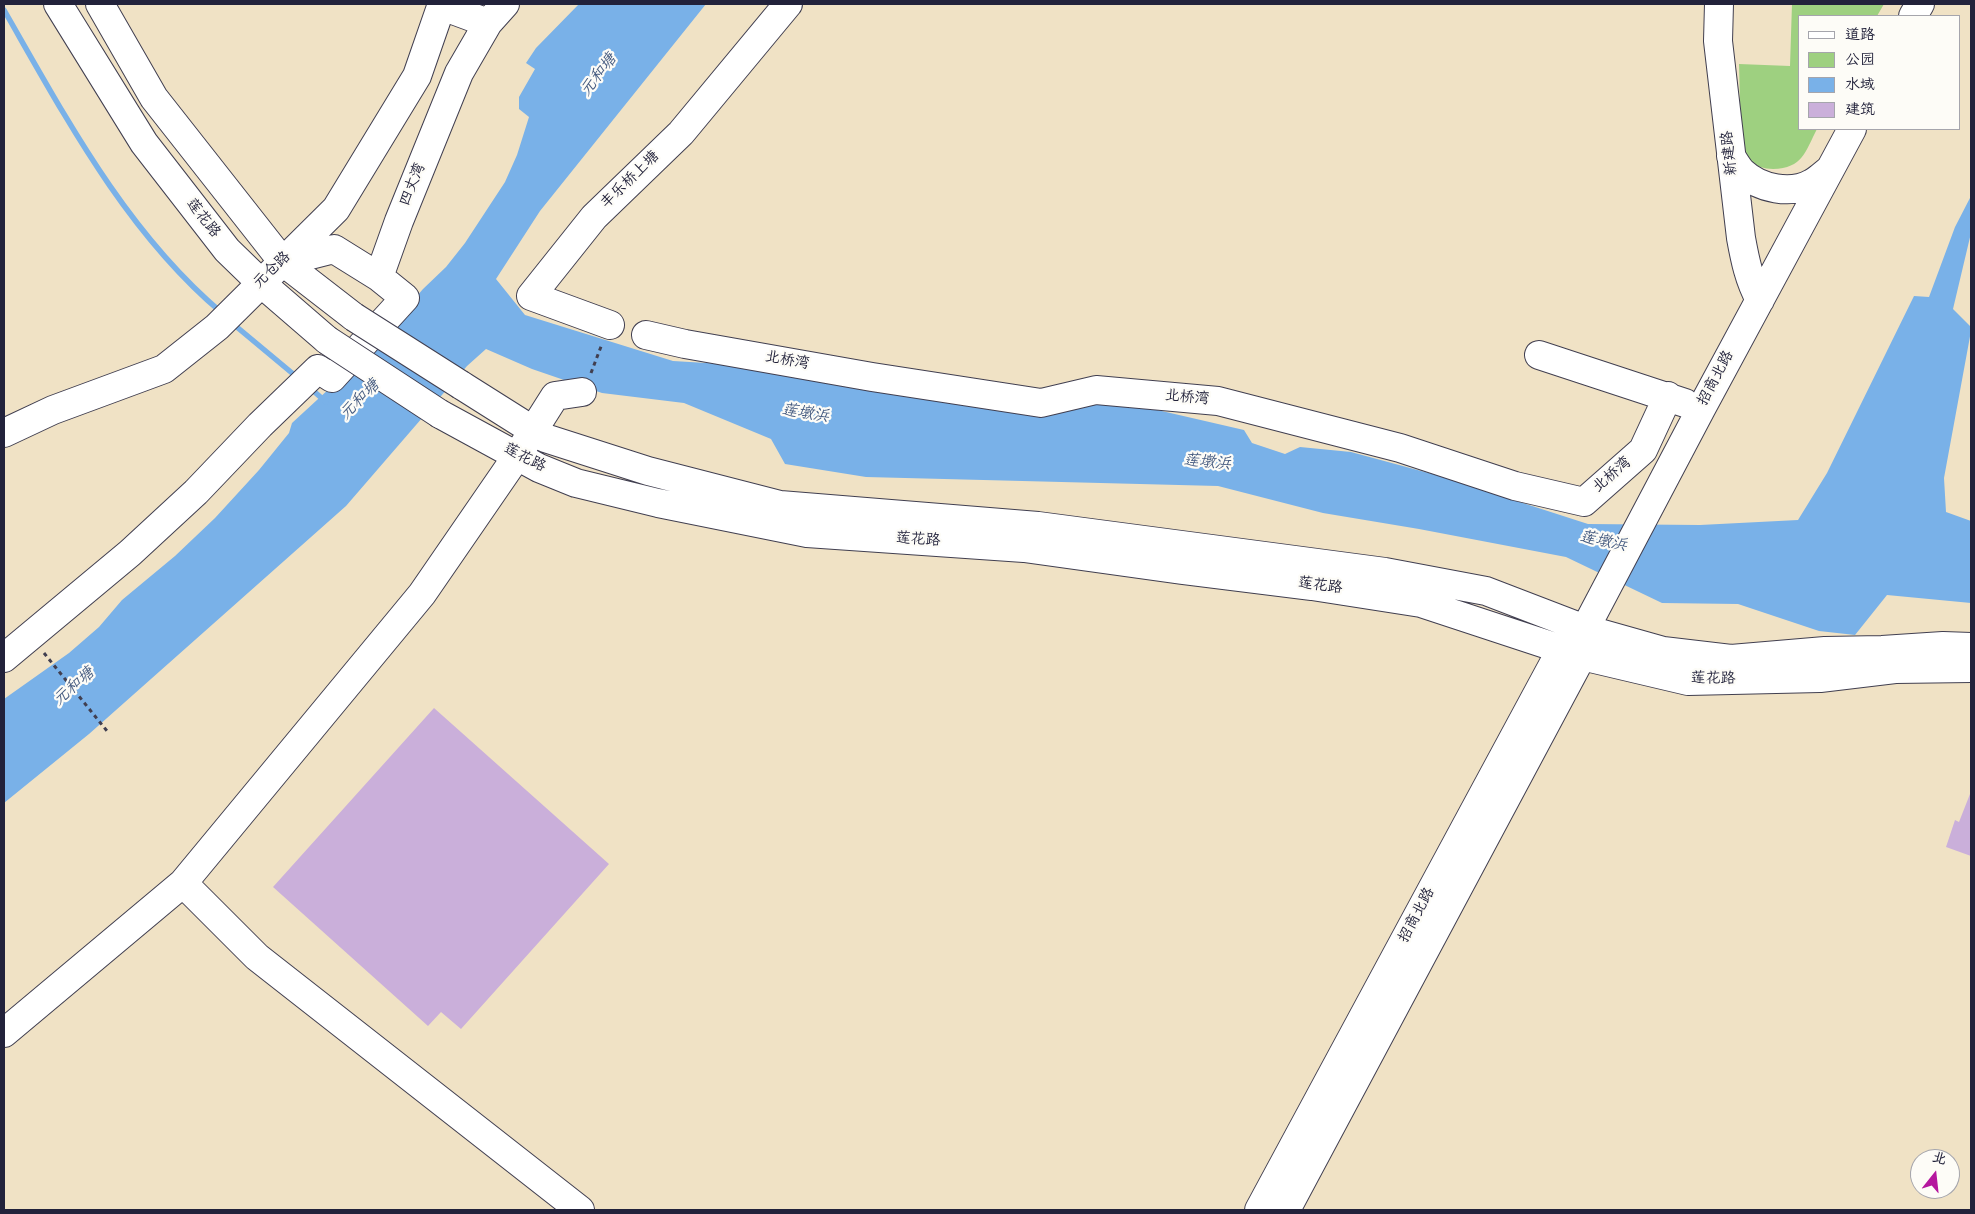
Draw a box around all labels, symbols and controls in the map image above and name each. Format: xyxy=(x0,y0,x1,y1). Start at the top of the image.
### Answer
legend xyxy=(1798,15,1960,130)
text: 道路 xyxy=(1845,27,1875,45)
water label: 元和塘 xyxy=(578,51,622,101)
text: 公园 xyxy=(1845,52,1875,70)
text: 水域 xyxy=(1845,77,1875,95)
text: 建筑 xyxy=(1845,102,1875,120)
street label: 新建路 xyxy=(1720,130,1742,176)
street label: 丰乐桥上塘 xyxy=(598,148,664,214)
street label: 四丈湾 xyxy=(397,161,431,209)
street label: 莲花路 xyxy=(181,196,223,242)
street label: 元仓路 xyxy=(251,249,295,293)
street label: 招商北路 xyxy=(1695,348,1739,410)
street label: 北桥湾 xyxy=(763,349,811,375)
water label: 元和塘 xyxy=(337,377,385,425)
street label: 北桥湾 xyxy=(1164,388,1210,410)
water label: 莲墩浜 xyxy=(780,402,830,428)
street label: 莲花路 xyxy=(500,441,548,477)
water label: 莲墩浜 xyxy=(1182,452,1232,476)
street label: 北桥湾 xyxy=(1590,454,1636,498)
water label: 莲墩浜 xyxy=(1578,529,1628,557)
street label: 莲花路 xyxy=(895,530,941,552)
street label: 莲花路 xyxy=(1296,575,1344,599)
water label: 元和塘 xyxy=(51,665,99,711)
street label: 莲花路 xyxy=(1690,671,1736,689)
street label: 招商北路 xyxy=(1396,885,1440,947)
north arrow xyxy=(1910,1149,1960,1199)
text: 北 xyxy=(1930,1150,1948,1170)

